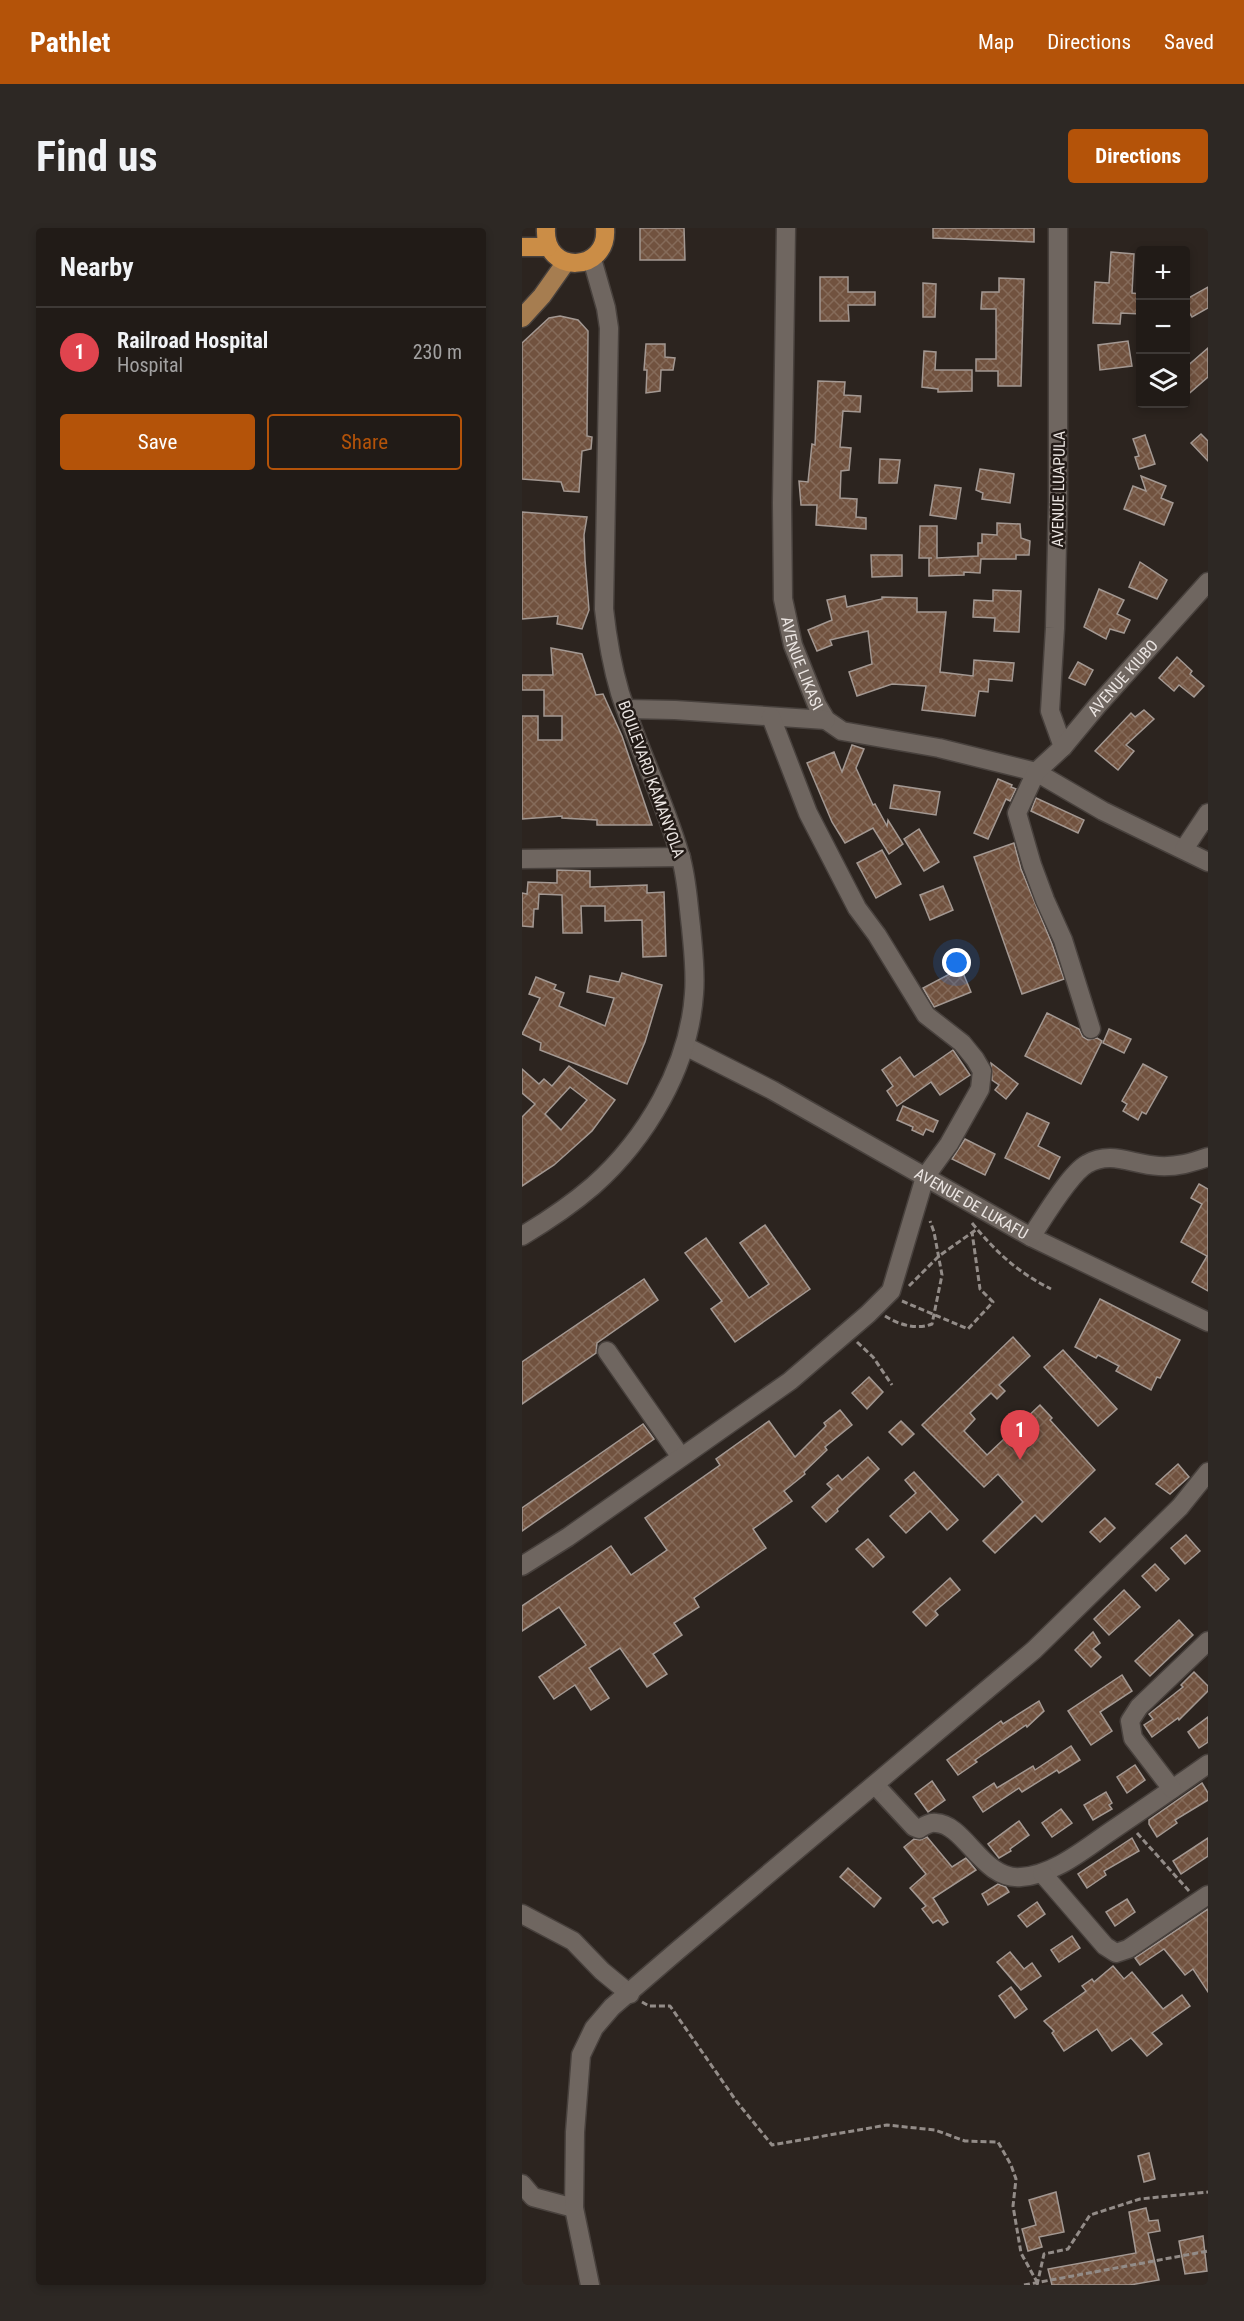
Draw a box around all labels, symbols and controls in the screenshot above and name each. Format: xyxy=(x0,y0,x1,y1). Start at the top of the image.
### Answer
text: Pathlet xyxy=(30,26,110,59)
text: Map xyxy=(978,30,1014,54)
text: Directions xyxy=(1047,30,1131,54)
text: Saved xyxy=(1164,30,1214,54)
button: Directions xyxy=(1068,129,1208,183)
text: Find us xyxy=(36,132,157,181)
map controls xyxy=(1136,246,1190,408)
button: + xyxy=(1136,246,1190,300)
text: Nearby xyxy=(60,252,134,282)
button: − xyxy=(1136,300,1190,354)
text: Railroad Hospital xyxy=(117,328,268,353)
text: 1 xyxy=(74,340,85,364)
text: 230 m xyxy=(413,340,462,364)
text: Hospital xyxy=(117,353,183,377)
button: layers xyxy=(1136,354,1190,408)
button: Save xyxy=(60,414,255,470)
button: Share xyxy=(267,414,462,470)
street label: AVENUE LUAPULA xyxy=(1048,431,1069,547)
street label: AVENUE LIKASI xyxy=(777,615,827,714)
street label: AVENUE KIUBO xyxy=(1084,636,1162,720)
street label: BOULEVARD KAMANYOLA xyxy=(614,698,689,860)
your location xyxy=(942,948,971,977)
street label: AVENUE DE LUKAFU xyxy=(911,1164,1032,1243)
pin: 1 xyxy=(1000,1410,1040,1460)

